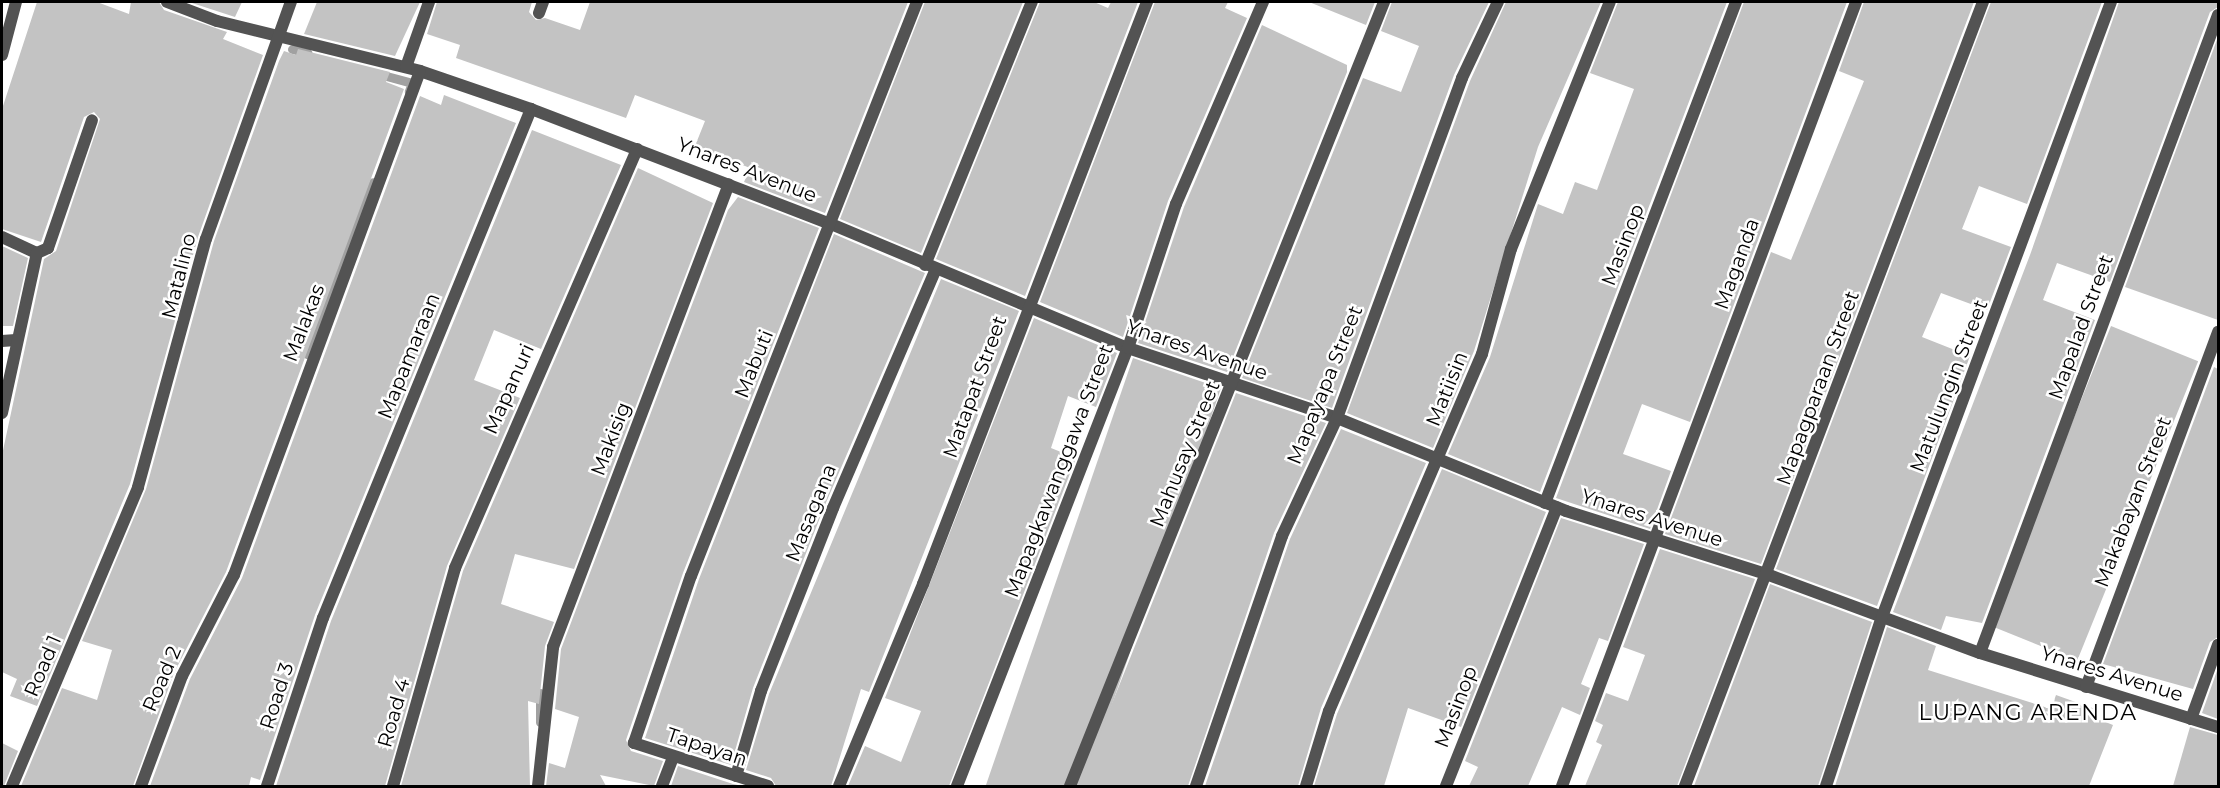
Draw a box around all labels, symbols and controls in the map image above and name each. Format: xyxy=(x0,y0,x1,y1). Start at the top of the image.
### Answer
street label: Ynares Avenue xyxy=(674,132,820,208)
street label: Masinop xyxy=(1596,201,1650,289)
street label: Maganda xyxy=(1709,215,1765,313)
street label: Matalino xyxy=(157,231,201,321)
street label: Mapalad Street xyxy=(2044,251,2118,403)
street label: Malakas xyxy=(278,281,330,365)
street label: Mapagparaan Street xyxy=(1772,287,1864,489)
street label: Mapamaraan xyxy=(373,290,445,422)
street label: Matulungin Street xyxy=(1905,296,1993,476)
street label: Mapayapa Street xyxy=(1282,302,1368,468)
street label: Matapat Street xyxy=(938,313,1012,461)
street label: Ynares Avenue xyxy=(1123,315,1271,385)
street label: Mabuti xyxy=(730,326,778,402)
street label: Mapanuri xyxy=(478,340,540,438)
street label: Mapagkawanggawa Street xyxy=(1000,341,1118,601)
street label: Matiisin xyxy=(1421,348,1473,430)
street label: Mahusay Street xyxy=(1145,377,1225,531)
street label: Makisig xyxy=(586,399,636,479)
street label: Makabayan Street xyxy=(2089,413,2177,591)
street label: Masagana xyxy=(781,461,841,565)
street label: Ynares Avenue xyxy=(1578,484,1726,552)
street label: Road 1 xyxy=(19,632,67,700)
street label: Ynares Avenue xyxy=(2038,641,2186,707)
street label: Road 2 xyxy=(137,643,187,715)
street label: Road 3 xyxy=(255,660,299,732)
street label: Masinop xyxy=(1429,663,1483,751)
street label: Road 4 xyxy=(373,676,415,750)
district label: LUPANG ARENDA xyxy=(1919,700,2137,726)
street label: Tapayan xyxy=(664,723,750,771)

